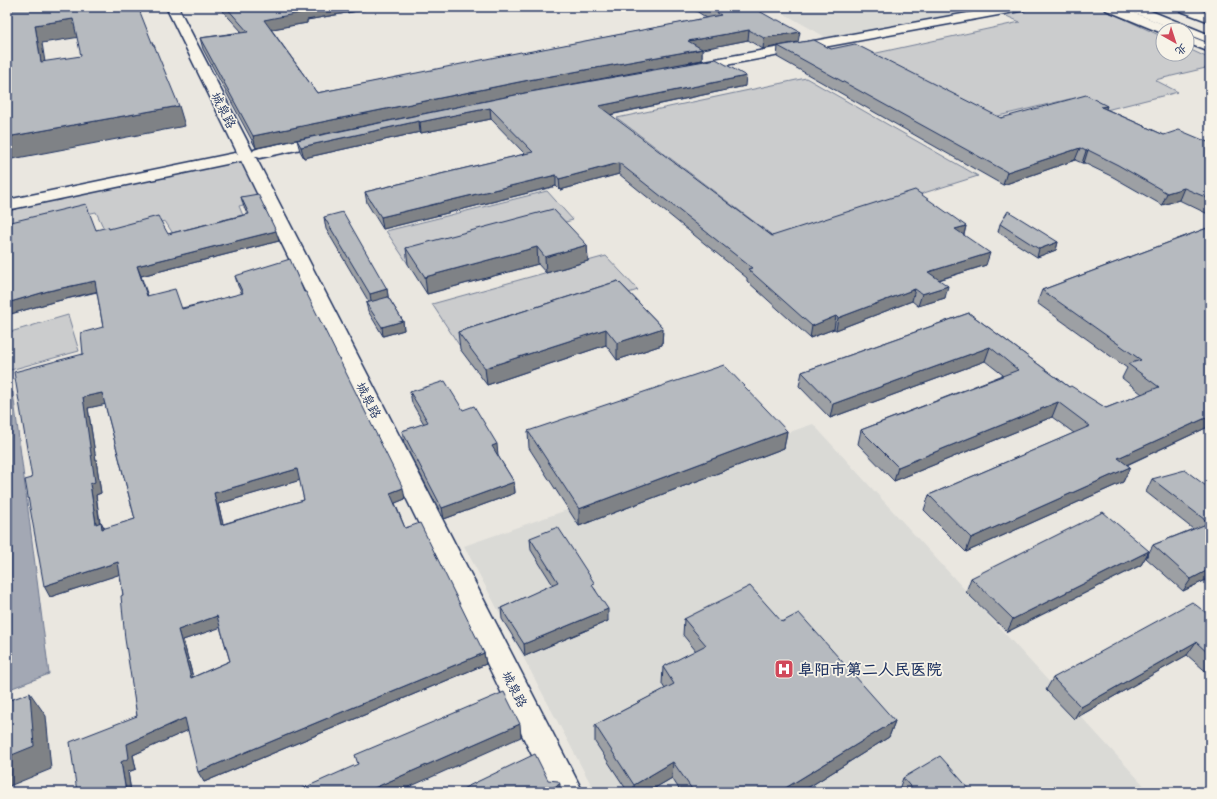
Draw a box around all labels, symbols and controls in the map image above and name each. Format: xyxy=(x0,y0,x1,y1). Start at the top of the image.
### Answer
north arrow xyxy=(1155,22,1195,62)
text: 北 xyxy=(1173,41,1189,58)
street label: 城泉路 xyxy=(207,89,239,131)
street label: 城泉路 xyxy=(352,379,384,421)
hospital icon: 阜阳市第二人民医院 xyxy=(773,658,795,680)
place label: 阜阳市第二人民医院 xyxy=(798,660,942,680)
street label: 城泉路 xyxy=(498,668,530,710)

